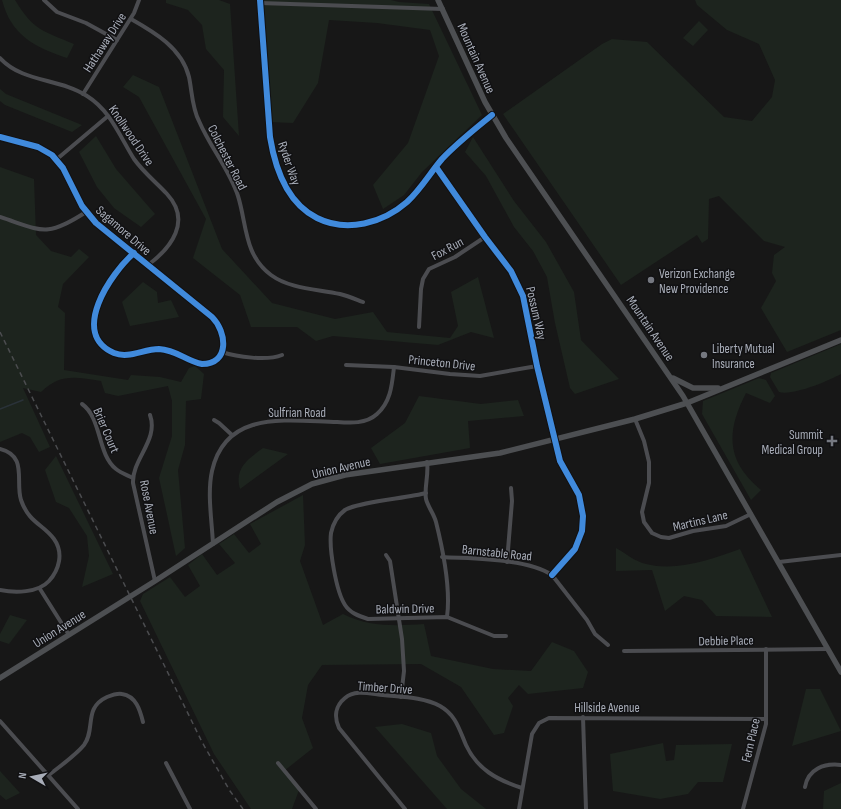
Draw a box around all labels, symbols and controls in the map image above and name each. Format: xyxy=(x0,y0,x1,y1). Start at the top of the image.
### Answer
street label: Hathaway Drive xyxy=(80,10,130,75)
street label: Mountain Avenue xyxy=(454,21,499,96)
street label: Knollwood Drive xyxy=(105,102,157,169)
street label: Colchester Road xyxy=(204,122,250,193)
street label: Ryder Way xyxy=(274,139,304,187)
street label: Sagamore Drive xyxy=(92,202,154,259)
street label: Fox Run xyxy=(429,234,466,264)
place label: Verizon Exchange New Providence xyxy=(659,266,735,297)
marker: Verizon Exchange New Providence xyxy=(646,275,656,285)
street label: Possum Way xyxy=(522,285,550,341)
street label: Mountain Avenue xyxy=(623,293,678,364)
place label: Liberty Mutual Insurance xyxy=(712,341,775,372)
marker: Liberty Mutual Insurance xyxy=(699,350,709,360)
street label: Princeton Drive xyxy=(408,352,476,374)
street label: Brier Court xyxy=(89,405,123,456)
street label: Sulfrian Road xyxy=(268,405,326,421)
place label: Summit Medical Group xyxy=(761,427,823,458)
marker: Summit Medical Group xyxy=(826,435,838,447)
street label: Union Avenue xyxy=(311,454,372,482)
street label: Rose Avenue xyxy=(136,479,162,536)
street label: Martins Lane xyxy=(671,507,729,535)
street label: Barnstable Road xyxy=(461,541,533,565)
street label: Baldwin Drive xyxy=(376,600,435,618)
street label: Union Avenue xyxy=(30,606,89,651)
street label: Debbie Place xyxy=(698,633,754,649)
street label: Timber Drive xyxy=(357,678,413,698)
street label: Hillside Avenue xyxy=(574,700,640,716)
street label: Fern Place xyxy=(738,717,764,764)
north arrow xyxy=(12,757,52,797)
text: N xyxy=(16,771,30,779)

